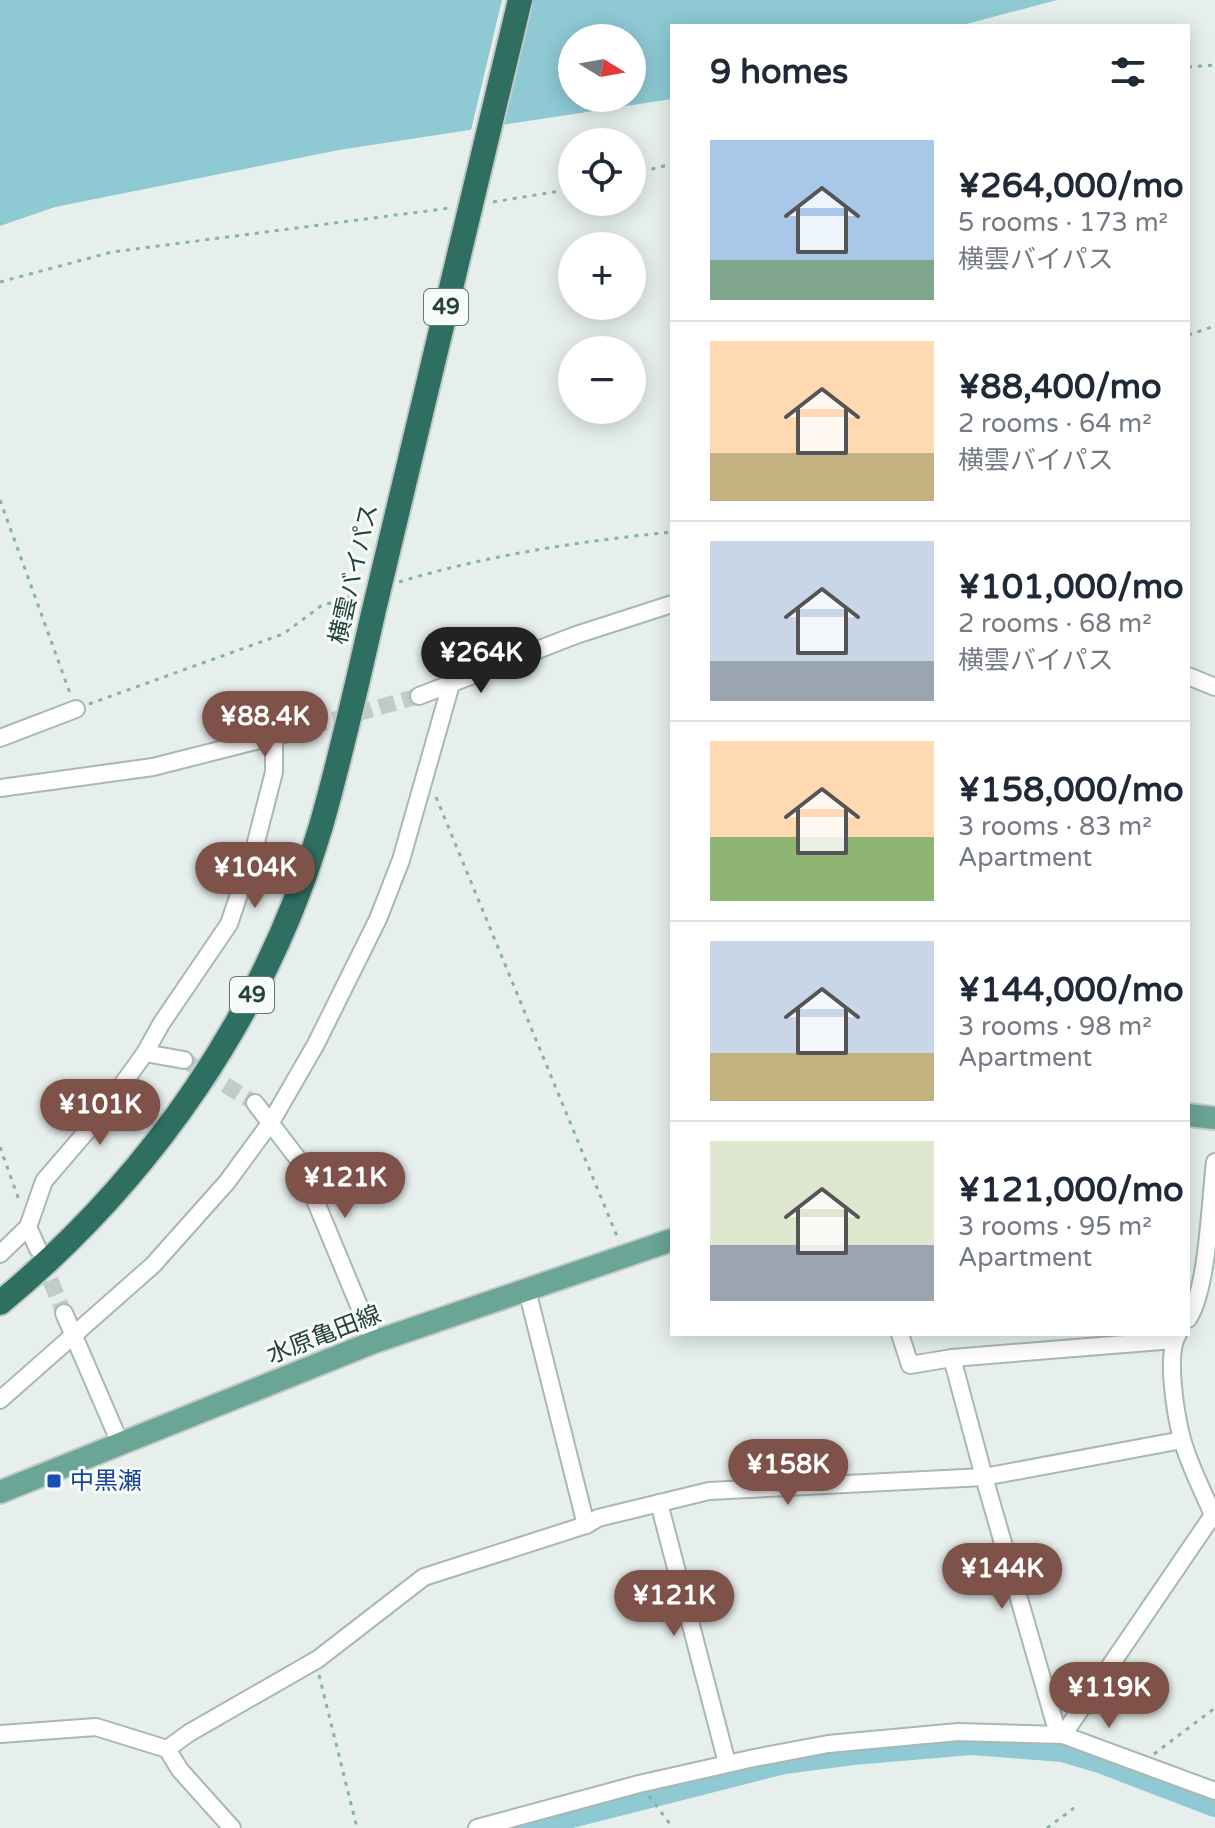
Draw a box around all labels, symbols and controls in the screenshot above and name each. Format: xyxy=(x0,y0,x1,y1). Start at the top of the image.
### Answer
north arrow xyxy=(558,24,646,112)
map controls xyxy=(558,24,646,424)
icon: filters xyxy=(1106,50,1150,94)
text: 9 homes xyxy=(710,52,848,93)
button: locate xyxy=(558,128,646,216)
text: ¥264,000/mo xyxy=(958,166,1184,207)
icon: home xyxy=(774,172,870,268)
text: 5 rooms · 173 m² xyxy=(958,207,1168,238)
button: + xyxy=(558,232,646,320)
text: 横雲バイパス xyxy=(958,244,1113,275)
road number: 49 xyxy=(424,289,468,325)
button: − xyxy=(558,336,646,424)
text: ¥88,400/mo xyxy=(958,367,1162,408)
icon: home xyxy=(774,373,870,469)
text: 2 rooms · 64 m² xyxy=(958,408,1152,439)
text: 横雲バイパス xyxy=(958,445,1113,476)
street label: 横雲バイパス xyxy=(324,501,384,647)
text: ¥101,000/mo xyxy=(958,567,1184,608)
icon: home xyxy=(774,573,870,669)
text: 2 rooms · 68 m² xyxy=(958,608,1152,639)
pin: ¥264K xyxy=(425,627,537,695)
text: ¥264K xyxy=(439,637,523,668)
text: 横雲バイパス xyxy=(958,645,1113,676)
pin: ¥88.4K xyxy=(200,691,330,759)
text: ¥88.4K xyxy=(220,701,310,732)
text: ¥158,000/mo xyxy=(958,770,1184,811)
icon: home xyxy=(774,773,870,869)
text: 3 rooms · 83 m² xyxy=(958,811,1152,842)
pin: ¥104K xyxy=(199,842,311,910)
text: Apartment xyxy=(958,842,1092,873)
text: ¥104K xyxy=(213,852,297,883)
text: ¥144,000/mo xyxy=(958,970,1184,1011)
icon: home xyxy=(774,973,870,1069)
road number: 49 xyxy=(230,977,274,1013)
text: 3 rooms · 98 m² xyxy=(958,1011,1152,1042)
text: Apartment xyxy=(958,1042,1092,1073)
pin: ¥101K xyxy=(44,1079,156,1147)
text: ¥101K xyxy=(58,1089,142,1120)
pin: ¥121K xyxy=(289,1152,401,1220)
text: ¥121K xyxy=(303,1162,387,1193)
text: ¥121,000/mo xyxy=(958,1170,1184,1211)
icon: home xyxy=(774,1173,870,1269)
text: 3 rooms · 95 m² xyxy=(958,1211,1152,1242)
text: Apartment xyxy=(958,1242,1092,1273)
street label: 水原亀田線 xyxy=(263,1300,385,1370)
pin: ¥158K xyxy=(732,1439,844,1507)
text: ¥158K xyxy=(746,1449,830,1480)
place label: 中黒瀬 xyxy=(70,1467,142,1496)
marker: 中黒瀬 xyxy=(45,1472,63,1490)
pin: ¥144K xyxy=(946,1543,1058,1611)
text: ¥144K xyxy=(960,1553,1044,1584)
pin: ¥121K xyxy=(618,1570,730,1638)
text: ¥121K xyxy=(632,1580,716,1611)
pin: ¥119K xyxy=(1053,1662,1165,1730)
text: ¥119K xyxy=(1067,1672,1151,1703)

